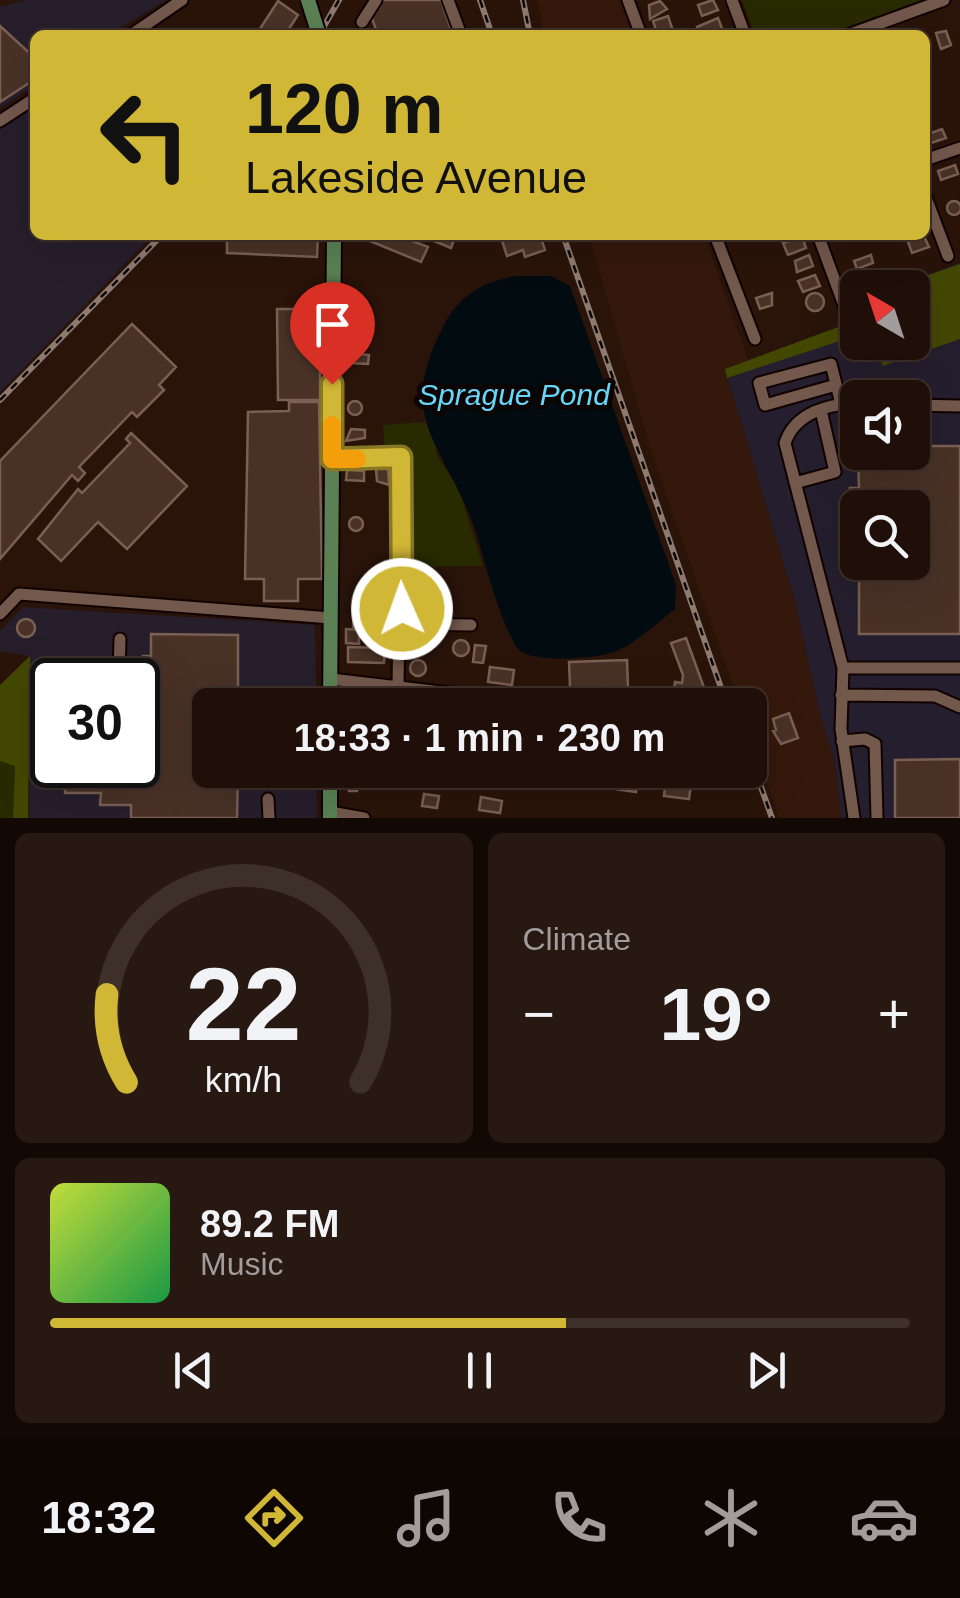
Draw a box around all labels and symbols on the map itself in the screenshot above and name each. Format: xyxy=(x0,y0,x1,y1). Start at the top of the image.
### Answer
north arrow xyxy=(840,270,930,360)
pin xyxy=(290,282,375,385)
water label: Sprague Pond xyxy=(418,378,611,411)
position arrow xyxy=(350,557,454,661)
speed limit sign: 30 xyxy=(30,658,160,788)

